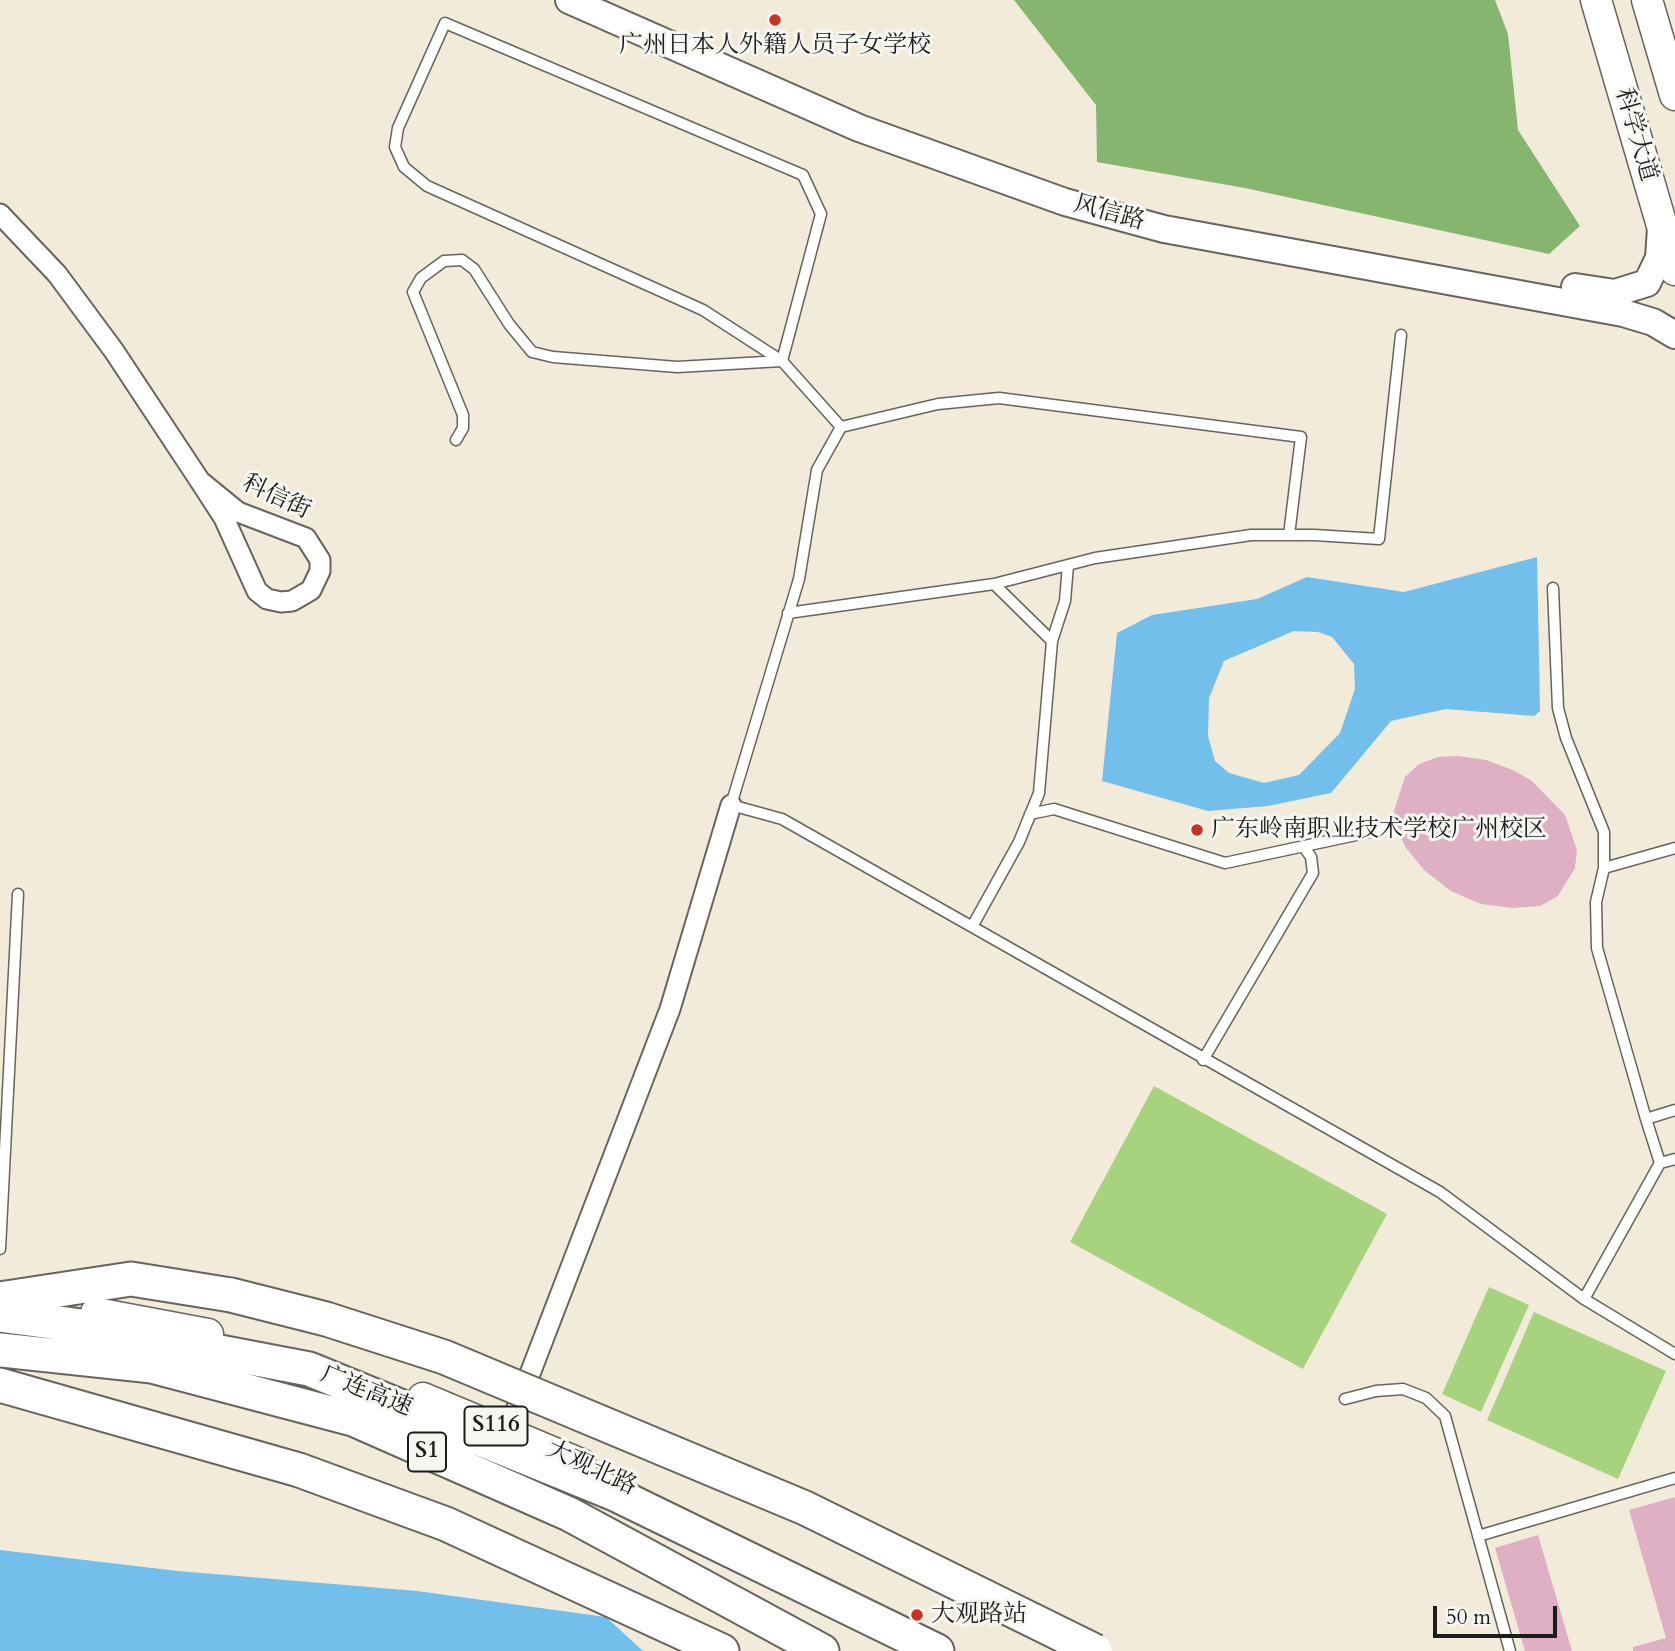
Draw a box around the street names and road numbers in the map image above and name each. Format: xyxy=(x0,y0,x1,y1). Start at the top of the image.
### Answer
street label: 科学大道 xyxy=(1608,85,1662,185)
street label: 风信路 xyxy=(1070,191,1148,237)
street label: 科信街 xyxy=(237,470,315,526)
street label: 广连高速 xyxy=(316,1361,416,1423)
road number: S116 xyxy=(464,1406,528,1446)
road number: S1 xyxy=(408,1432,446,1471)
street label: 大观北路 xyxy=(541,1436,641,1502)

